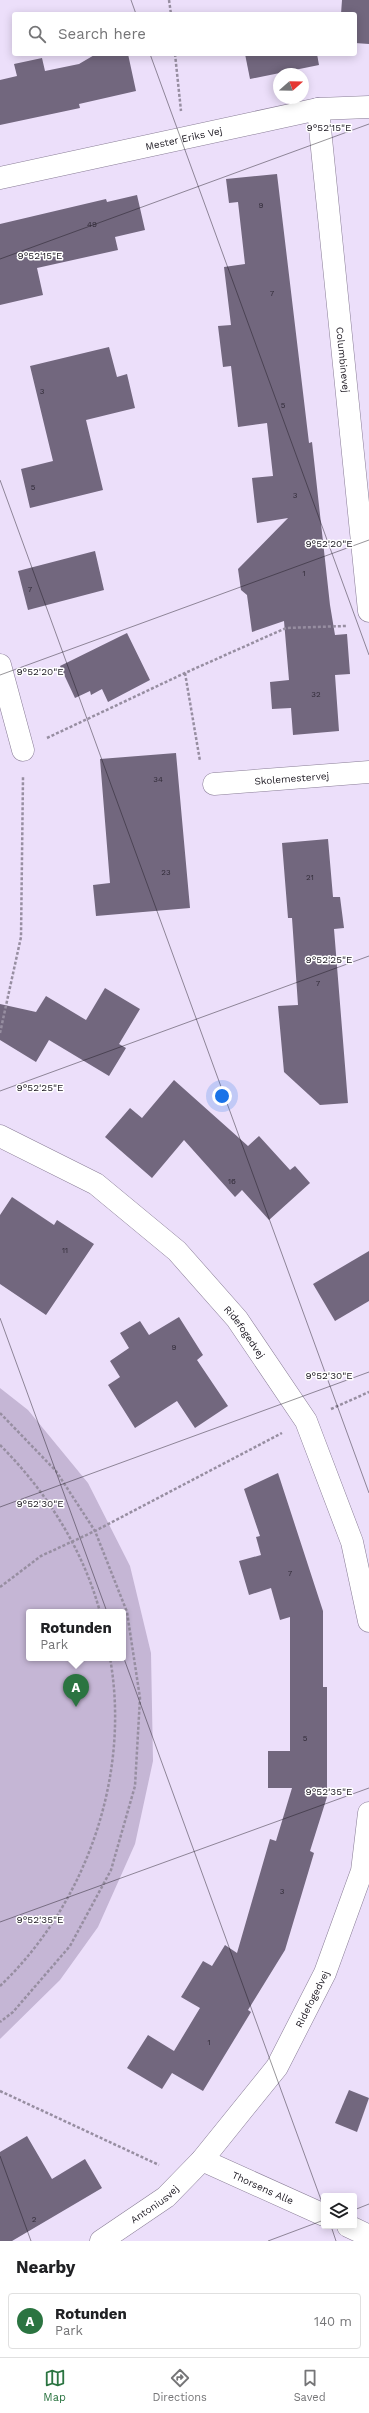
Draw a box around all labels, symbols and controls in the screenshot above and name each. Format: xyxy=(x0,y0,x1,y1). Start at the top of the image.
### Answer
search box xyxy=(12,12,357,56)
icon: search xyxy=(26,23,48,45)
text: Search here xyxy=(58,25,146,43)
north arrow xyxy=(273,68,309,104)
text: 9°52'15"E xyxy=(307,122,351,133)
street label: Mester Eriks Vej xyxy=(144,124,223,152)
house number: 9 xyxy=(259,201,264,210)
house number: 49 xyxy=(87,220,97,229)
text: 9°52'15"E xyxy=(18,250,62,261)
house number: 7 xyxy=(270,289,275,298)
street label: Columbinevej xyxy=(335,326,352,393)
house number: 3 xyxy=(40,387,45,396)
house number: 5 xyxy=(281,401,286,410)
house number: 5 xyxy=(31,483,36,492)
house number: 3 xyxy=(293,491,298,500)
text: 9°52'20"E xyxy=(305,538,353,549)
house number: 1 xyxy=(302,569,306,578)
house number: 7 xyxy=(28,585,33,594)
text: 9°52'20"E xyxy=(16,666,64,677)
house number: 32 xyxy=(311,690,321,699)
street label: Skolemestervej xyxy=(254,770,330,786)
house number: 34 xyxy=(153,775,163,784)
house number: 23 xyxy=(161,868,171,877)
house number: 21 xyxy=(306,873,314,882)
text: 9°52'25"E xyxy=(306,954,352,965)
house number: 7 xyxy=(316,979,321,988)
text: 9°52'25"E xyxy=(17,1082,63,1093)
your location xyxy=(212,1086,232,1106)
house number: 16 xyxy=(228,1177,236,1186)
house number: 11 xyxy=(62,1246,68,1255)
street label: Ridefogedvej xyxy=(222,1303,267,1360)
house number: 9 xyxy=(172,1343,177,1352)
text: 9°52'30"E xyxy=(305,1370,353,1381)
text: 9°52'30"E xyxy=(16,1498,64,1509)
house number: 7 xyxy=(288,1569,293,1578)
popup xyxy=(26,1609,126,1661)
text: Rotunden xyxy=(40,1619,112,1637)
text: Park xyxy=(40,1637,68,1652)
pin: A xyxy=(63,1674,89,1707)
house number: 5 xyxy=(303,1734,308,1743)
text: 9°52'35"E xyxy=(306,1786,352,1797)
house number: 3 xyxy=(280,1887,285,1896)
text: 9°52'35"E xyxy=(17,1914,63,1925)
street label: Ridefogedvej xyxy=(293,1969,331,2029)
house number: 1 xyxy=(207,2038,211,2047)
street label: Thorsens Alle xyxy=(231,2169,296,2206)
street label: Antoniusvej xyxy=(128,2182,180,2225)
map controls xyxy=(321,2193,357,2229)
button: layers xyxy=(321,2193,357,2229)
house number: 2 xyxy=(32,2215,37,2224)
text: Nearby xyxy=(16,2257,75,2277)
text: Rotunden xyxy=(55,2305,127,2323)
text: A xyxy=(26,2314,34,2329)
text: 140 m xyxy=(314,2314,352,2329)
text: Park xyxy=(55,2323,83,2338)
tab: Map xyxy=(43,2367,66,2404)
tab: Directions xyxy=(153,2367,207,2404)
tab: Saved xyxy=(294,2367,326,2404)

